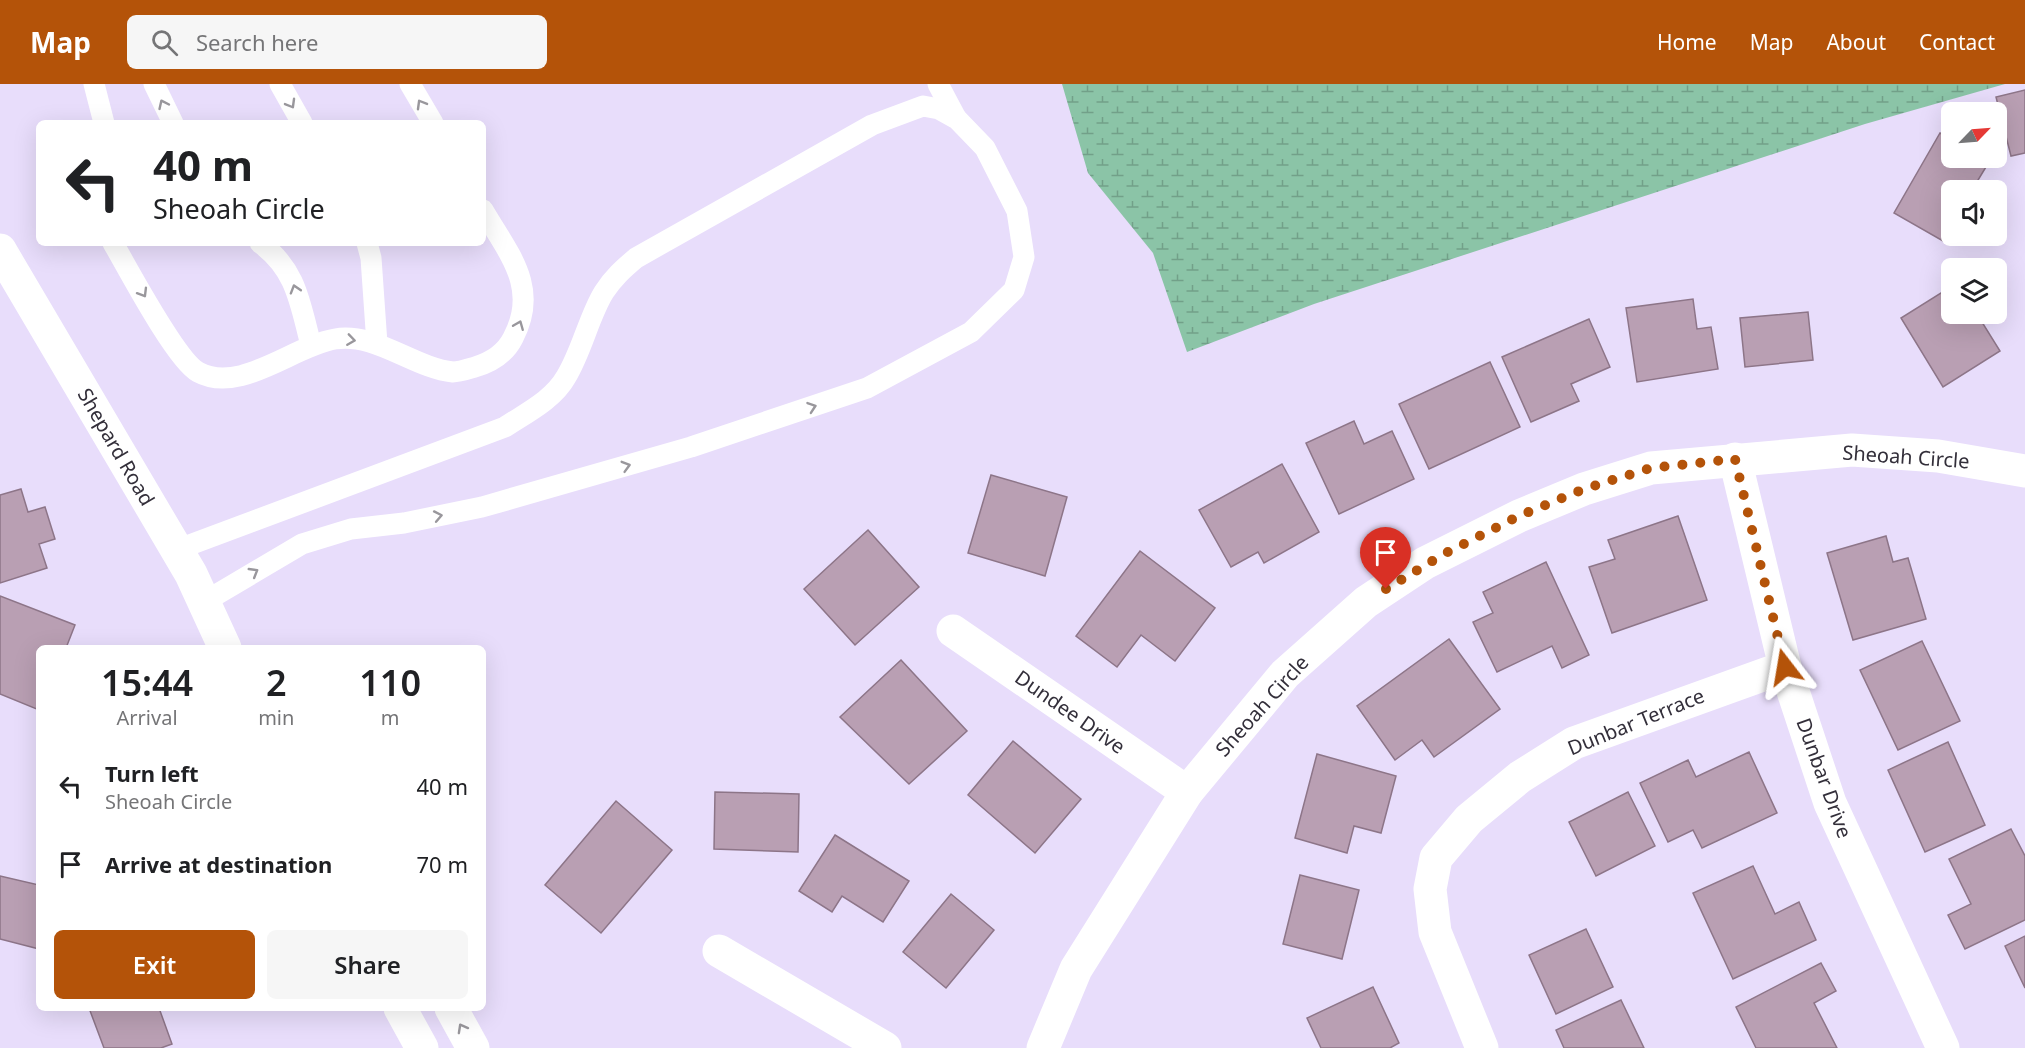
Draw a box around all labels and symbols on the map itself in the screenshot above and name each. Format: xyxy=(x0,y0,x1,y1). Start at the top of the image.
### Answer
one-way arrow xyxy=(284,97,295,108)
one-way arrow xyxy=(159,99,171,110)
one-way arrow xyxy=(417,99,429,110)
north arrow xyxy=(1941,102,2007,168)
one-way arrow xyxy=(290,284,302,295)
one-way arrow xyxy=(135,287,147,297)
one-way arrow xyxy=(512,321,524,332)
one-way arrow xyxy=(346,333,355,345)
street label: Shepard Road xyxy=(72,383,161,510)
one-way arrow xyxy=(806,401,817,414)
street label: Sheoah Circle xyxy=(1842,439,1970,474)
one-way arrow xyxy=(620,461,631,473)
one-way arrow xyxy=(433,510,443,523)
pin xyxy=(1360,527,1411,589)
one-way arrow xyxy=(248,567,258,579)
position arrow xyxy=(1753,635,1817,699)
street label: Sheoah Circle xyxy=(1209,649,1314,762)
street label: Dundee Drive xyxy=(1010,664,1131,760)
street label: Dunbar Terrace xyxy=(1563,682,1708,761)
street label: Dunbar Drive xyxy=(1790,714,1859,842)
one-way arrow xyxy=(458,1024,469,1034)

